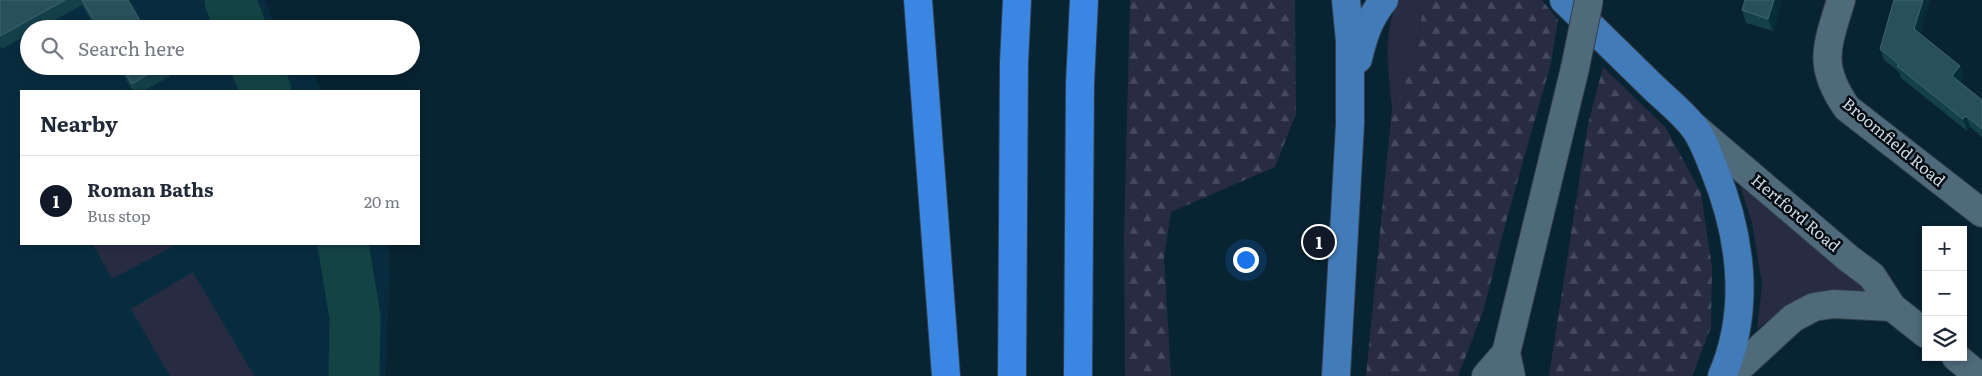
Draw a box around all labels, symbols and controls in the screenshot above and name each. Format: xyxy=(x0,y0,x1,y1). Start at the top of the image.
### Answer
search box xyxy=(20,20,420,75)
icon: search xyxy=(38,34,66,62)
text: Search here xyxy=(78,34,185,62)
street label: Broomfield Road xyxy=(1838,91,1951,192)
text: Nearby xyxy=(40,107,118,138)
street label: Hertford Road xyxy=(1747,168,1847,257)
text: Roman Baths xyxy=(87,175,214,203)
text: 1 xyxy=(53,189,59,213)
text: 20 m xyxy=(364,189,400,213)
text: Bus stop xyxy=(87,203,151,227)
pin: 1 xyxy=(1303,223,1335,261)
map controls xyxy=(1922,226,1967,361)
button: + xyxy=(1922,226,1967,271)
your location xyxy=(1233,247,1259,273)
button: − xyxy=(1922,271,1967,316)
button: layers xyxy=(1922,316,1967,361)

